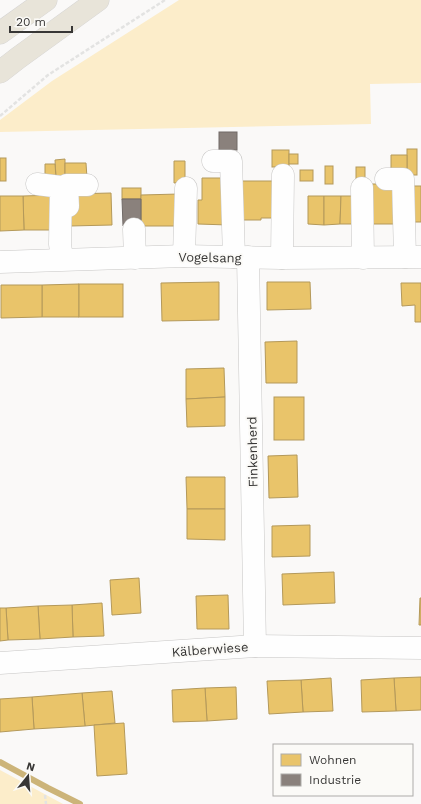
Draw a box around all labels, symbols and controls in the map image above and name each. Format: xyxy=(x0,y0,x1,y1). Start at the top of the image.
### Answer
scale bar xyxy=(10,8,72,34)
text: 20 m xyxy=(16,15,46,29)
street label: Vogelsang xyxy=(178,249,242,266)
street label: Finkenherd xyxy=(244,416,261,488)
street label: Kälberwiese xyxy=(171,639,249,660)
legend xyxy=(273,744,413,796)
text: Wohnen xyxy=(309,753,357,767)
north arrow xyxy=(8,756,48,796)
text: N xyxy=(25,760,37,774)
text: Industrie xyxy=(309,773,361,787)

